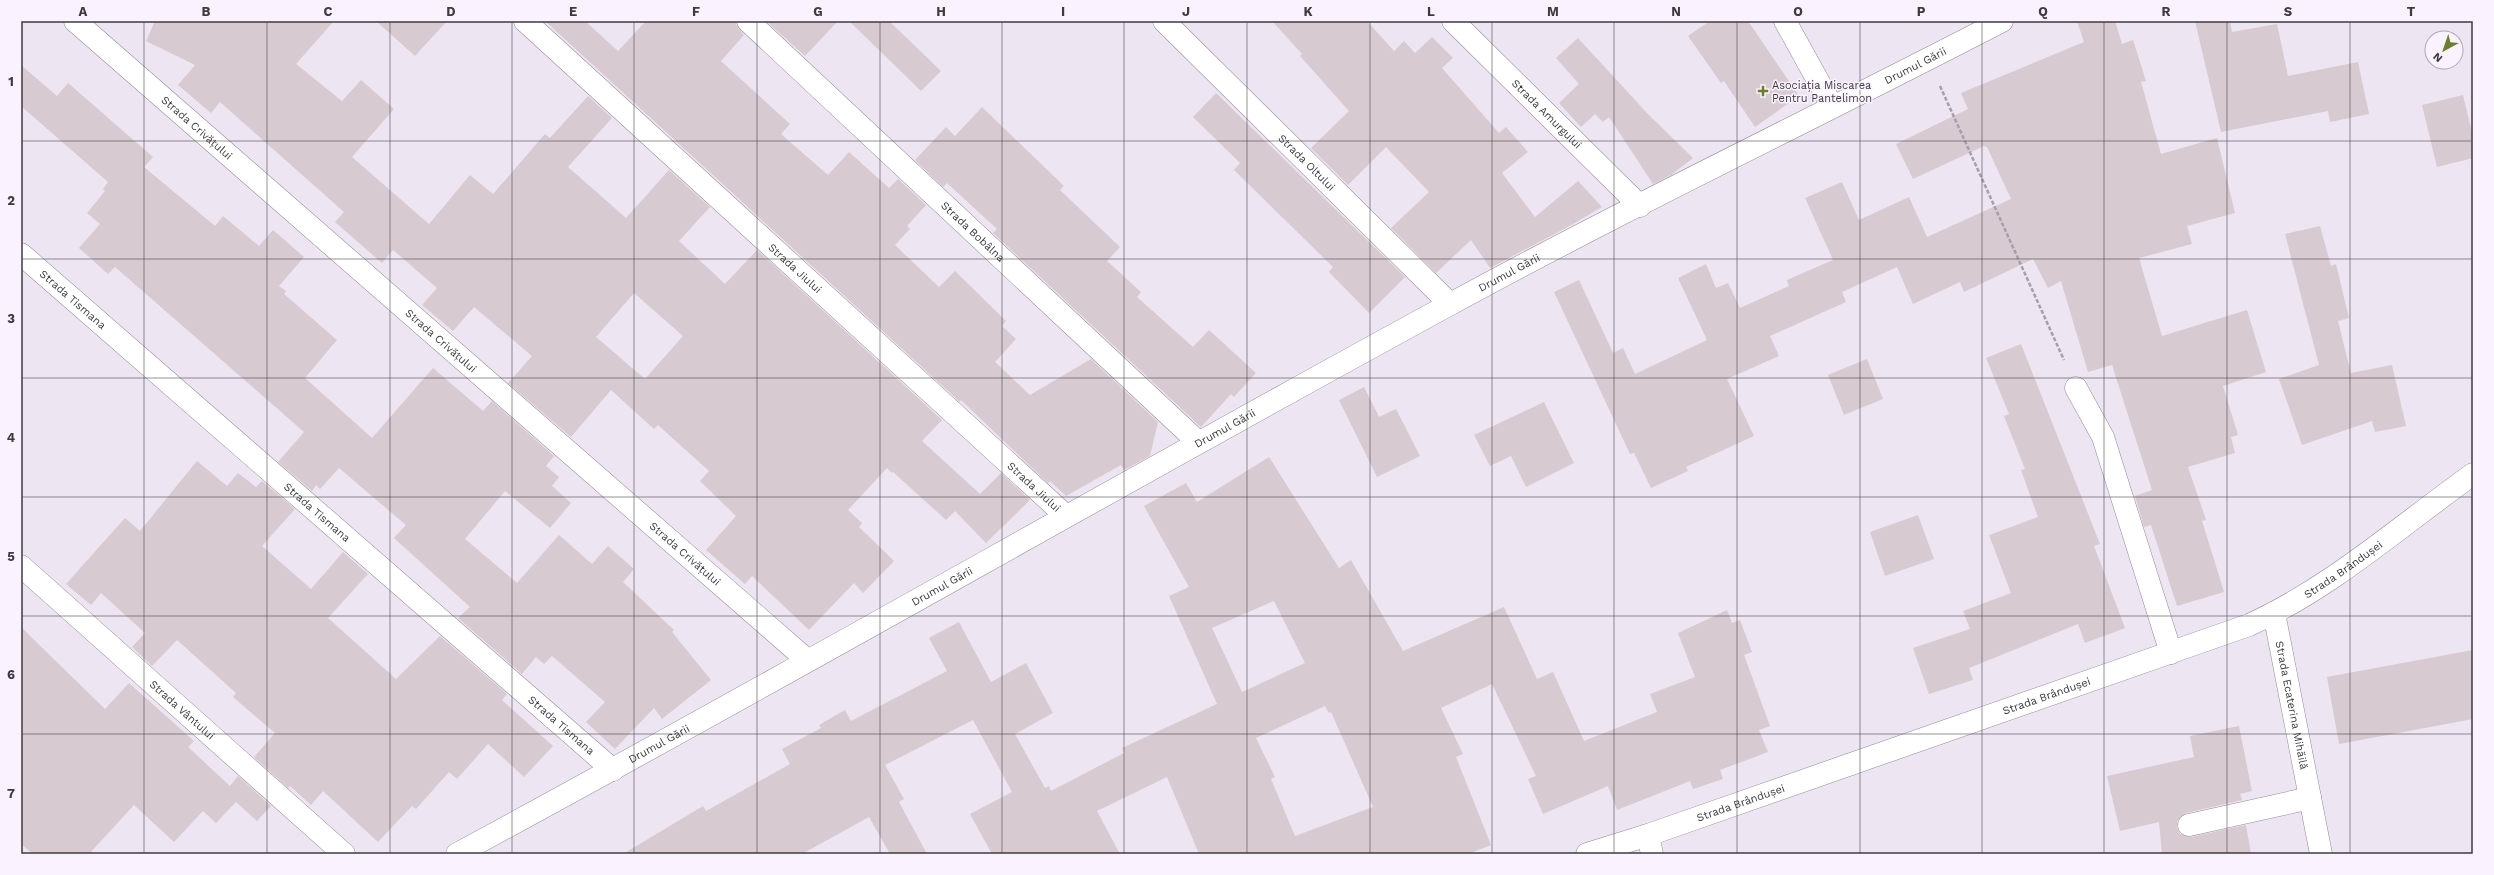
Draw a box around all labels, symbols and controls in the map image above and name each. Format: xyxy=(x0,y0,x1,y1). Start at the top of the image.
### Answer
text: A xyxy=(79,4,88,19)
text: B xyxy=(202,4,211,19)
text: C xyxy=(324,4,333,19)
text: D xyxy=(446,4,456,19)
text: E xyxy=(569,4,577,19)
text: F xyxy=(692,4,700,19)
text: G xyxy=(813,4,823,19)
text: H xyxy=(936,4,946,19)
text: I xyxy=(1061,4,1065,19)
text: J xyxy=(1182,4,1190,19)
text: K xyxy=(1303,4,1313,19)
text: L xyxy=(1427,4,1435,19)
text: M xyxy=(1547,4,1559,19)
text: N xyxy=(1671,4,1681,19)
text: O xyxy=(1793,4,1803,19)
text: P xyxy=(1917,4,1926,19)
text: Q xyxy=(2038,4,2048,19)
text: R xyxy=(2162,4,2171,19)
text: S xyxy=(2284,4,2293,19)
text: T xyxy=(2407,4,2416,19)
north arrow xyxy=(2424,30,2464,70)
street label: Drumul Gării xyxy=(1882,45,1949,87)
text: N xyxy=(2431,50,2445,65)
text: 1 xyxy=(8,74,14,89)
street label: Strada Amurgului xyxy=(1509,77,1584,152)
place label: Asociația Miscarea Pentru Pantelimon xyxy=(1772,79,1872,105)
marker: Asociația Miscarea Pentru Pantelimon xyxy=(1757,85,1769,97)
street label: Strada Crivățului xyxy=(159,93,235,162)
street label: Strada Oltului xyxy=(1275,132,1338,194)
text: 2 xyxy=(7,193,15,208)
street label: Strada Bobâlna xyxy=(938,199,1007,265)
street label: Strada Jiului xyxy=(765,241,824,296)
street label: Drumul Gării xyxy=(1476,251,1542,295)
street label: Strada Tismana xyxy=(37,267,108,332)
street label: Strada Crivățului xyxy=(403,306,479,376)
text: 3 xyxy=(7,311,15,326)
street label: Drumul Gării xyxy=(1192,406,1258,451)
text: 4 xyxy=(7,430,16,445)
street label: Strada Jiului xyxy=(1004,459,1063,515)
street label: Strada Tismana xyxy=(281,480,353,545)
street label: Strada Crivățului xyxy=(647,520,723,589)
street label: Strada Brândușei xyxy=(2302,538,2385,601)
text: 5 xyxy=(7,549,15,564)
street label: Drumul Gării xyxy=(909,564,975,609)
street label: Strada Ecaterina Mihăilă xyxy=(2273,640,2310,771)
text: 6 xyxy=(7,667,15,682)
street label: Strada Brândușei xyxy=(2001,675,2092,718)
street label: Strada Vântului xyxy=(147,678,217,742)
street label: Strada Tismana xyxy=(525,693,597,758)
street label: Drumul Gării xyxy=(626,722,692,766)
street label: Strada Brândușei xyxy=(1695,782,1787,824)
text: 7 xyxy=(7,786,15,801)

